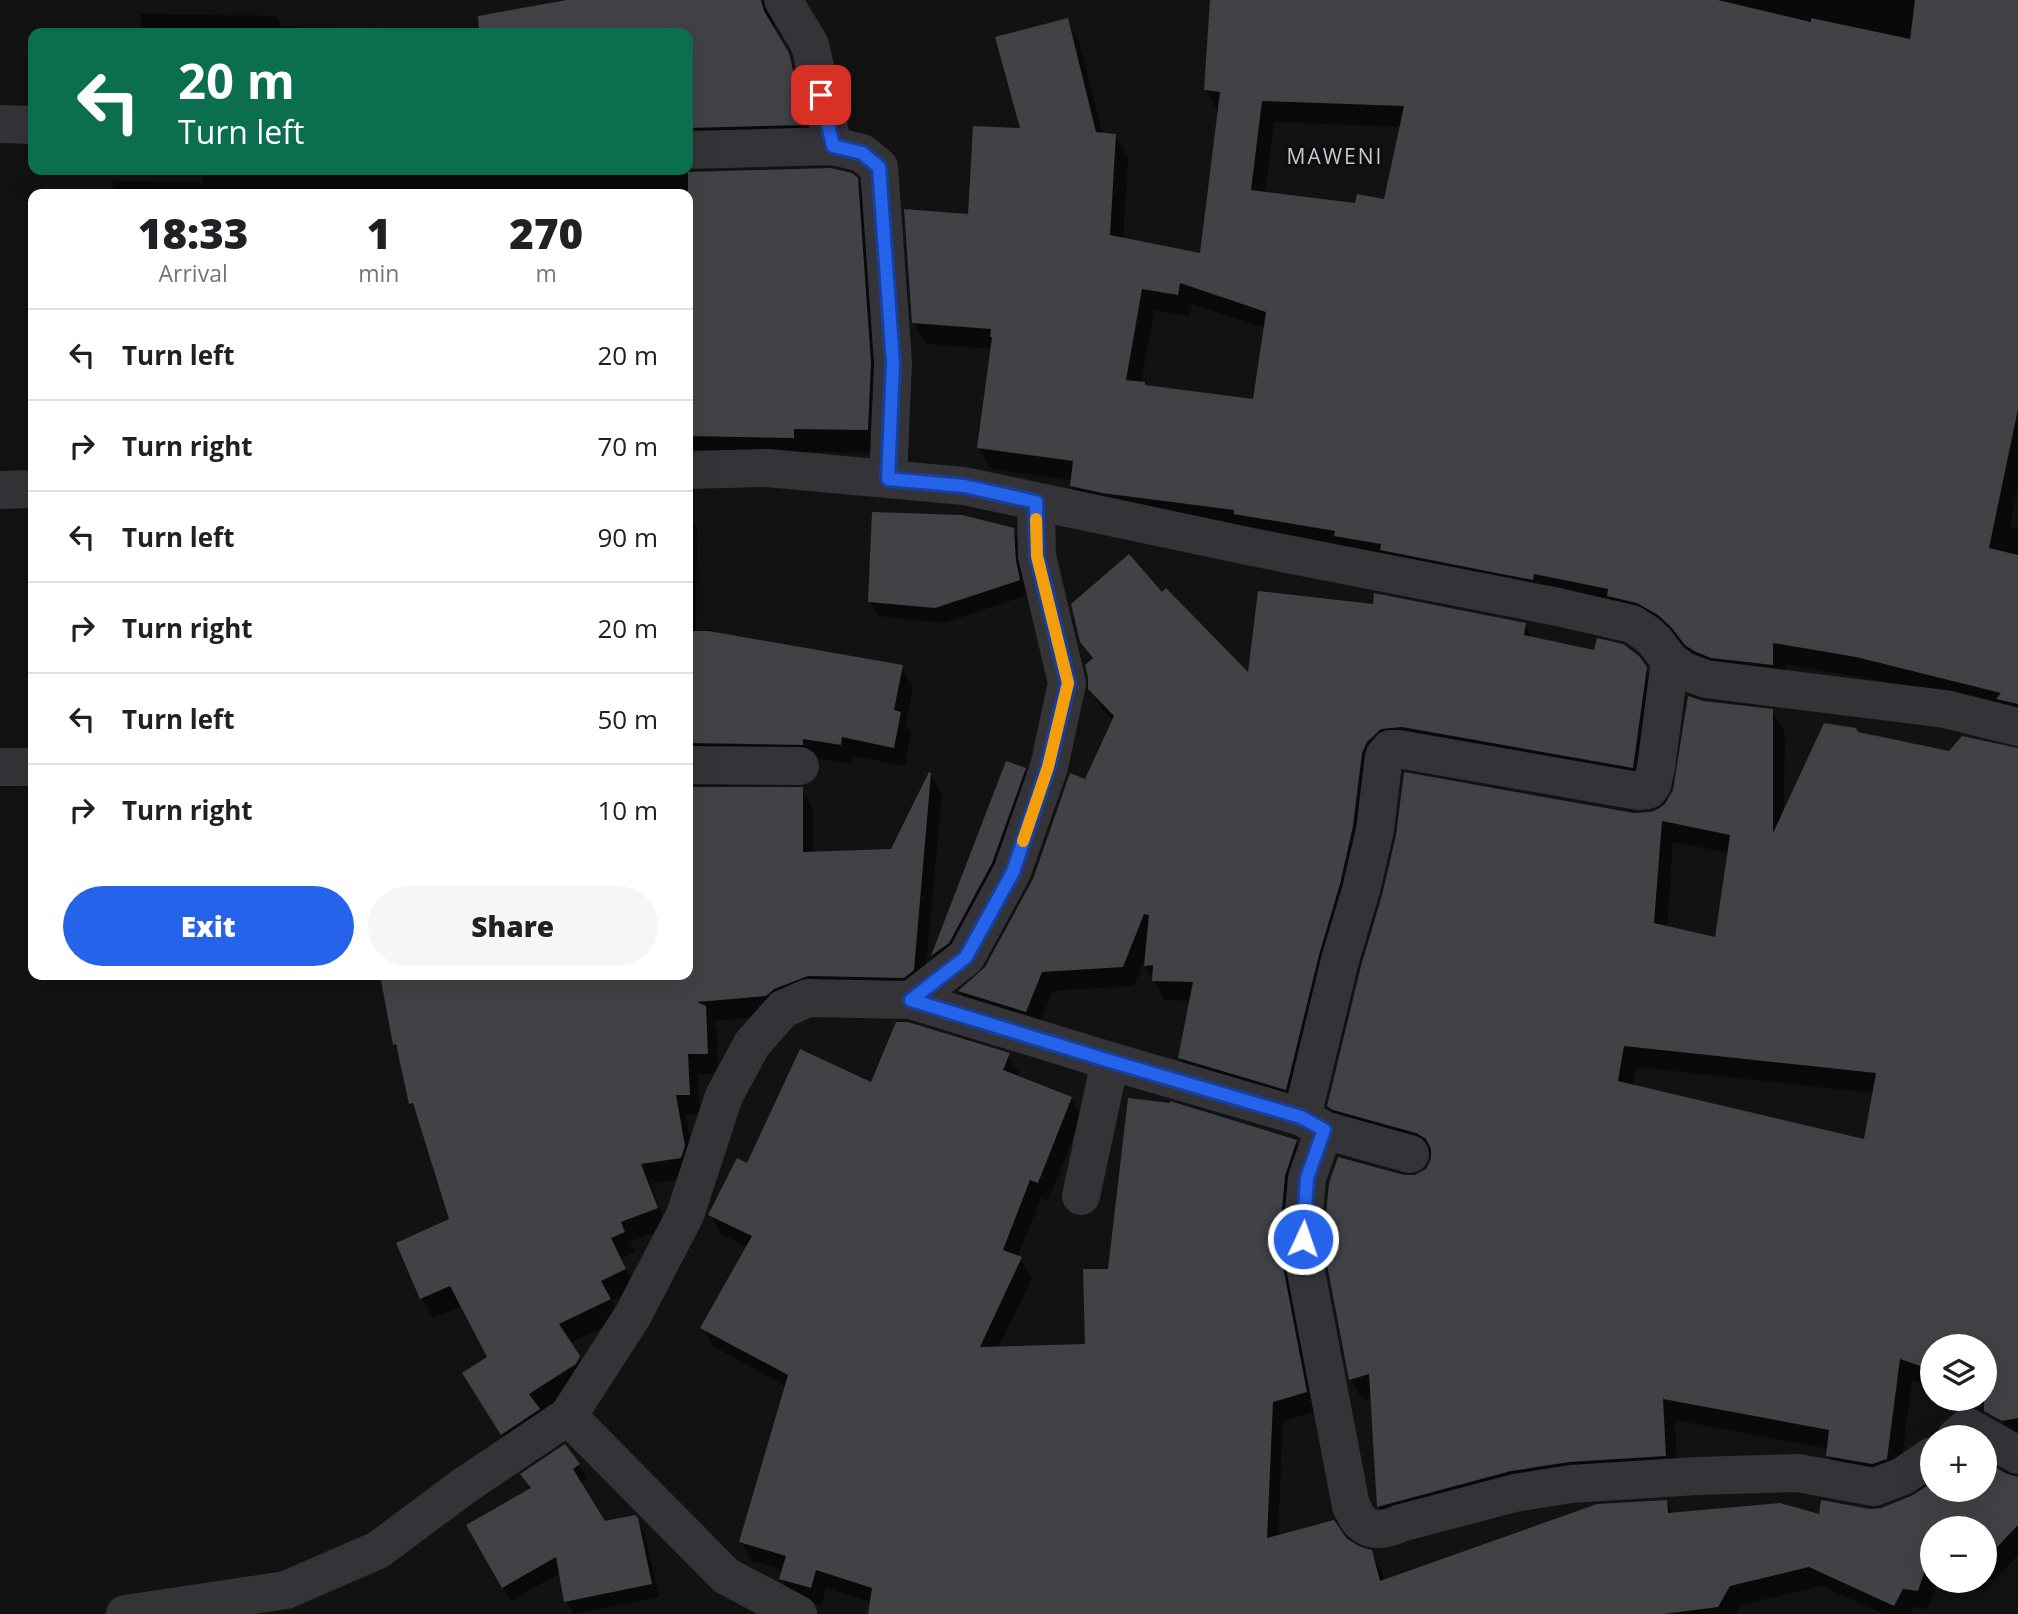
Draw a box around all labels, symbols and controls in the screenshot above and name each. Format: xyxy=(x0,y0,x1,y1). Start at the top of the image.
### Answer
text: 20 m xyxy=(178,47,295,113)
icon: left xyxy=(63,56,154,147)
pin xyxy=(791,65,851,125)
icon: arrive xyxy=(802,76,840,114)
text: Turn left xyxy=(178,110,304,153)
district label: MAWENI xyxy=(1287,142,1383,170)
text: 18:33 xyxy=(138,204,248,261)
text: 1 xyxy=(367,204,391,261)
text: 270 xyxy=(509,204,583,261)
text: Arrival xyxy=(159,257,228,289)
text: min xyxy=(358,257,399,289)
text: m xyxy=(536,257,557,289)
icon: left xyxy=(63,336,101,374)
text: Turn left xyxy=(122,337,234,373)
text: 20 m xyxy=(597,337,658,373)
icon: right xyxy=(63,427,101,465)
text: Turn right xyxy=(122,428,253,464)
text: 70 m xyxy=(597,428,658,464)
icon: left xyxy=(63,518,101,556)
text: Turn left xyxy=(122,519,234,555)
text: 90 m xyxy=(597,519,658,555)
icon: right xyxy=(63,609,101,647)
text: Turn right xyxy=(122,610,253,646)
text: 20 m xyxy=(597,610,658,646)
icon: left xyxy=(63,700,101,738)
text: Turn left xyxy=(122,701,234,737)
text: 50 m xyxy=(597,701,658,737)
icon: right xyxy=(63,791,101,829)
text: Turn right xyxy=(122,792,253,828)
text: 10 m xyxy=(597,792,658,828)
button: Exit xyxy=(63,886,354,966)
button: Share xyxy=(368,886,658,966)
position arrow xyxy=(1266,1202,1340,1276)
map controls xyxy=(1920,1334,1997,1593)
button: layers xyxy=(1920,1334,1997,1411)
button: + xyxy=(1920,1425,1997,1502)
button: − xyxy=(1920,1516,1997,1593)

